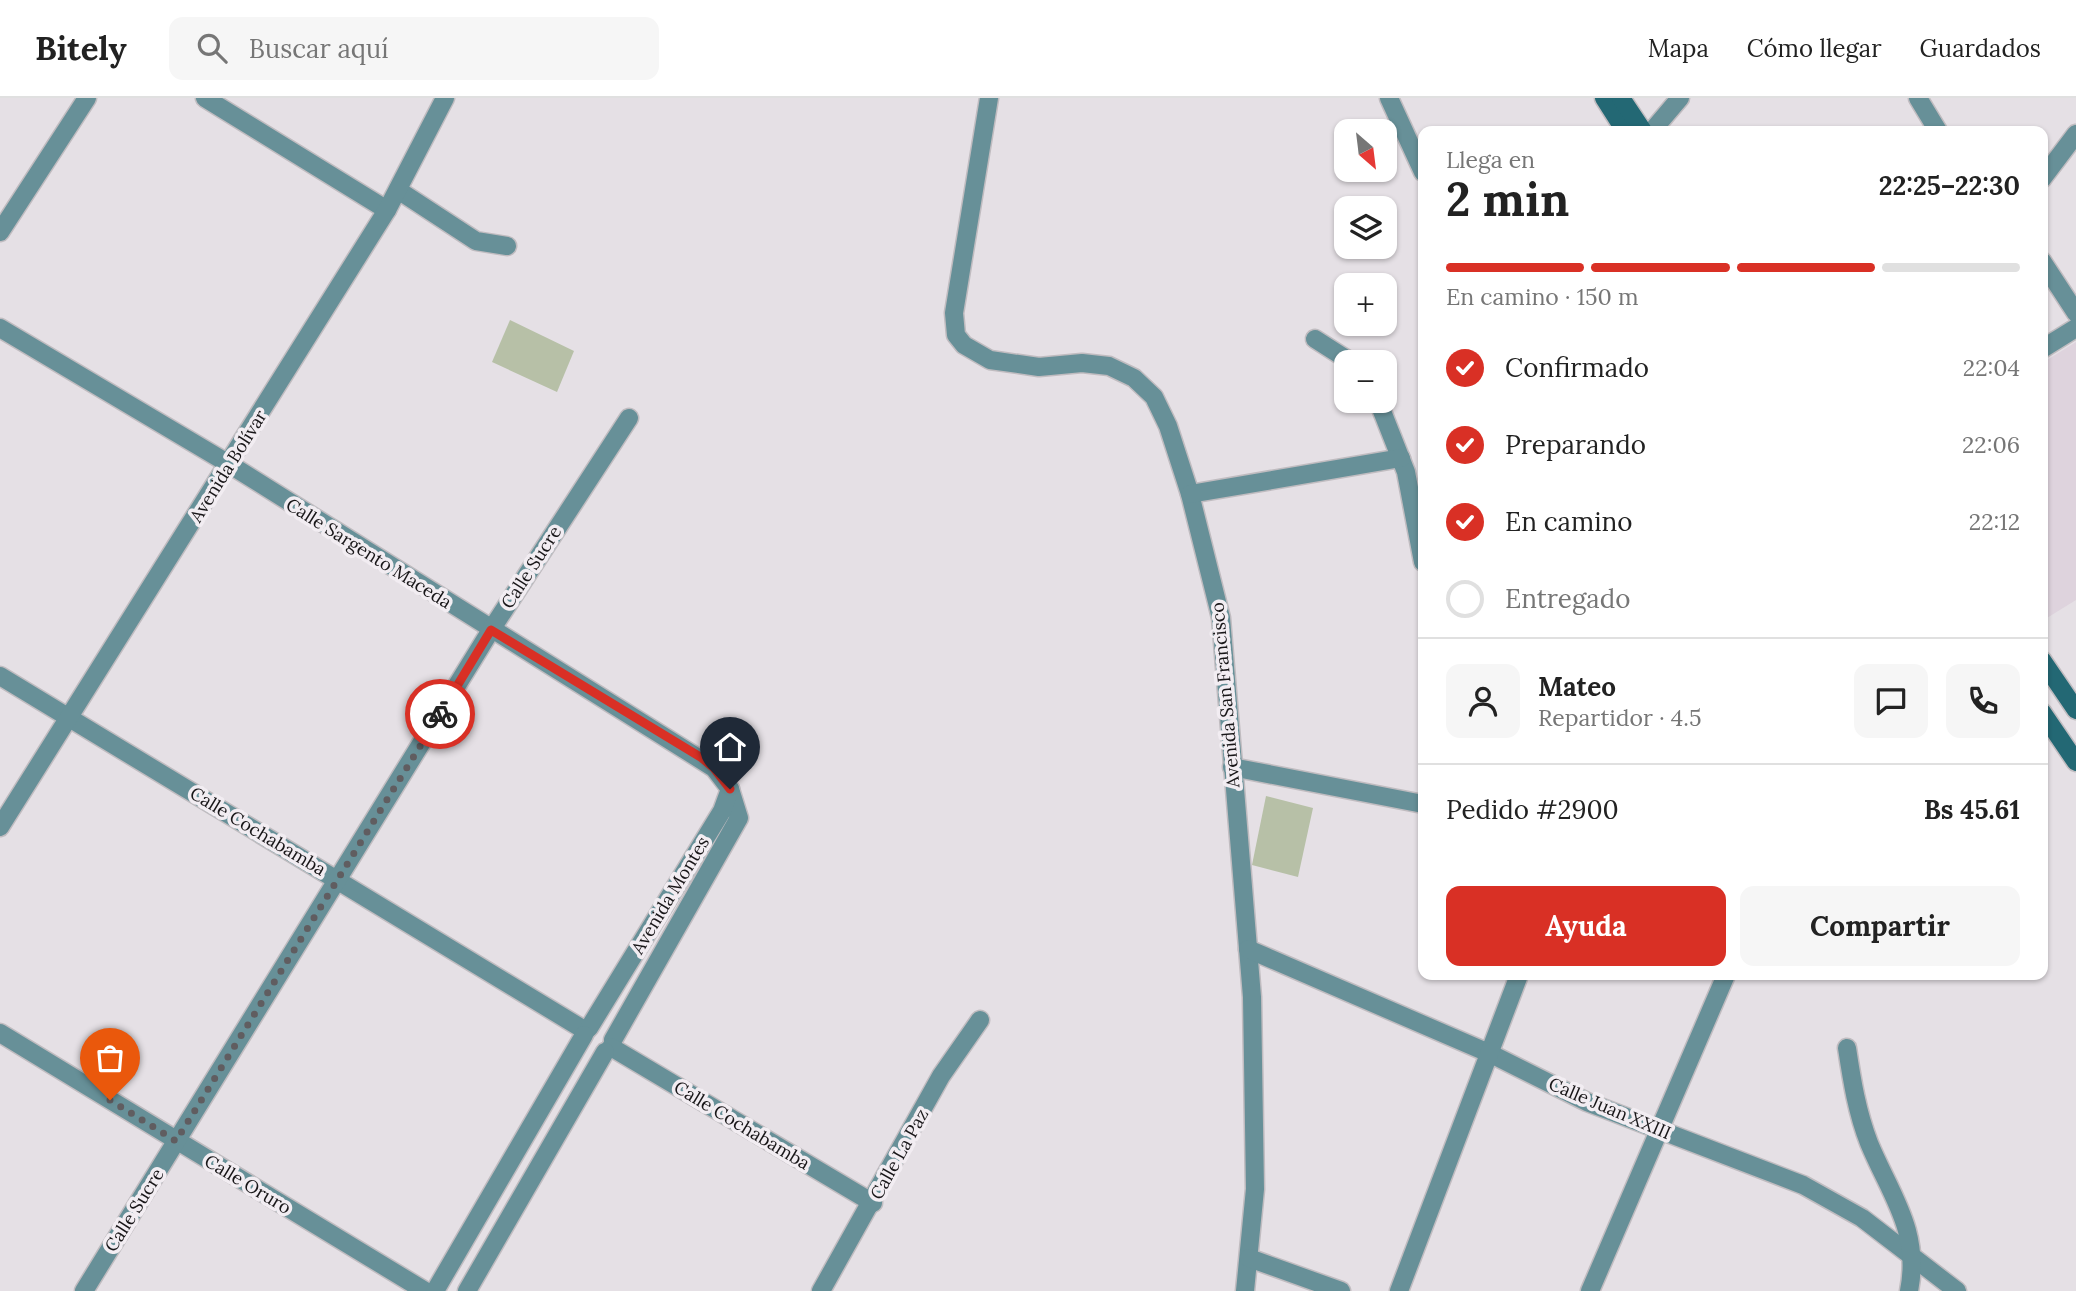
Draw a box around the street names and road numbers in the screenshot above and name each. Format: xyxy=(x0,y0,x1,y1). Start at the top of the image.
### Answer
street label: Avenida Bolívar xyxy=(184,405,272,527)
street label: Calle Sargento Maceda xyxy=(282,493,456,613)
street label: Calle Sucre xyxy=(496,521,566,613)
street label: Avenida San Francisco xyxy=(1205,601,1245,790)
street label: Calle Cochabamba xyxy=(186,781,330,881)
street label: Avenida Montes xyxy=(625,832,714,959)
street label: Calle Juan XXIII xyxy=(1545,1072,1675,1144)
street label: Calle Cochabamba xyxy=(670,1075,814,1175)
street label: Calle La Paz xyxy=(865,1105,933,1203)
street label: Calle Oruro xyxy=(200,1149,296,1219)
street label: Calle Sucre xyxy=(99,1164,169,1256)

